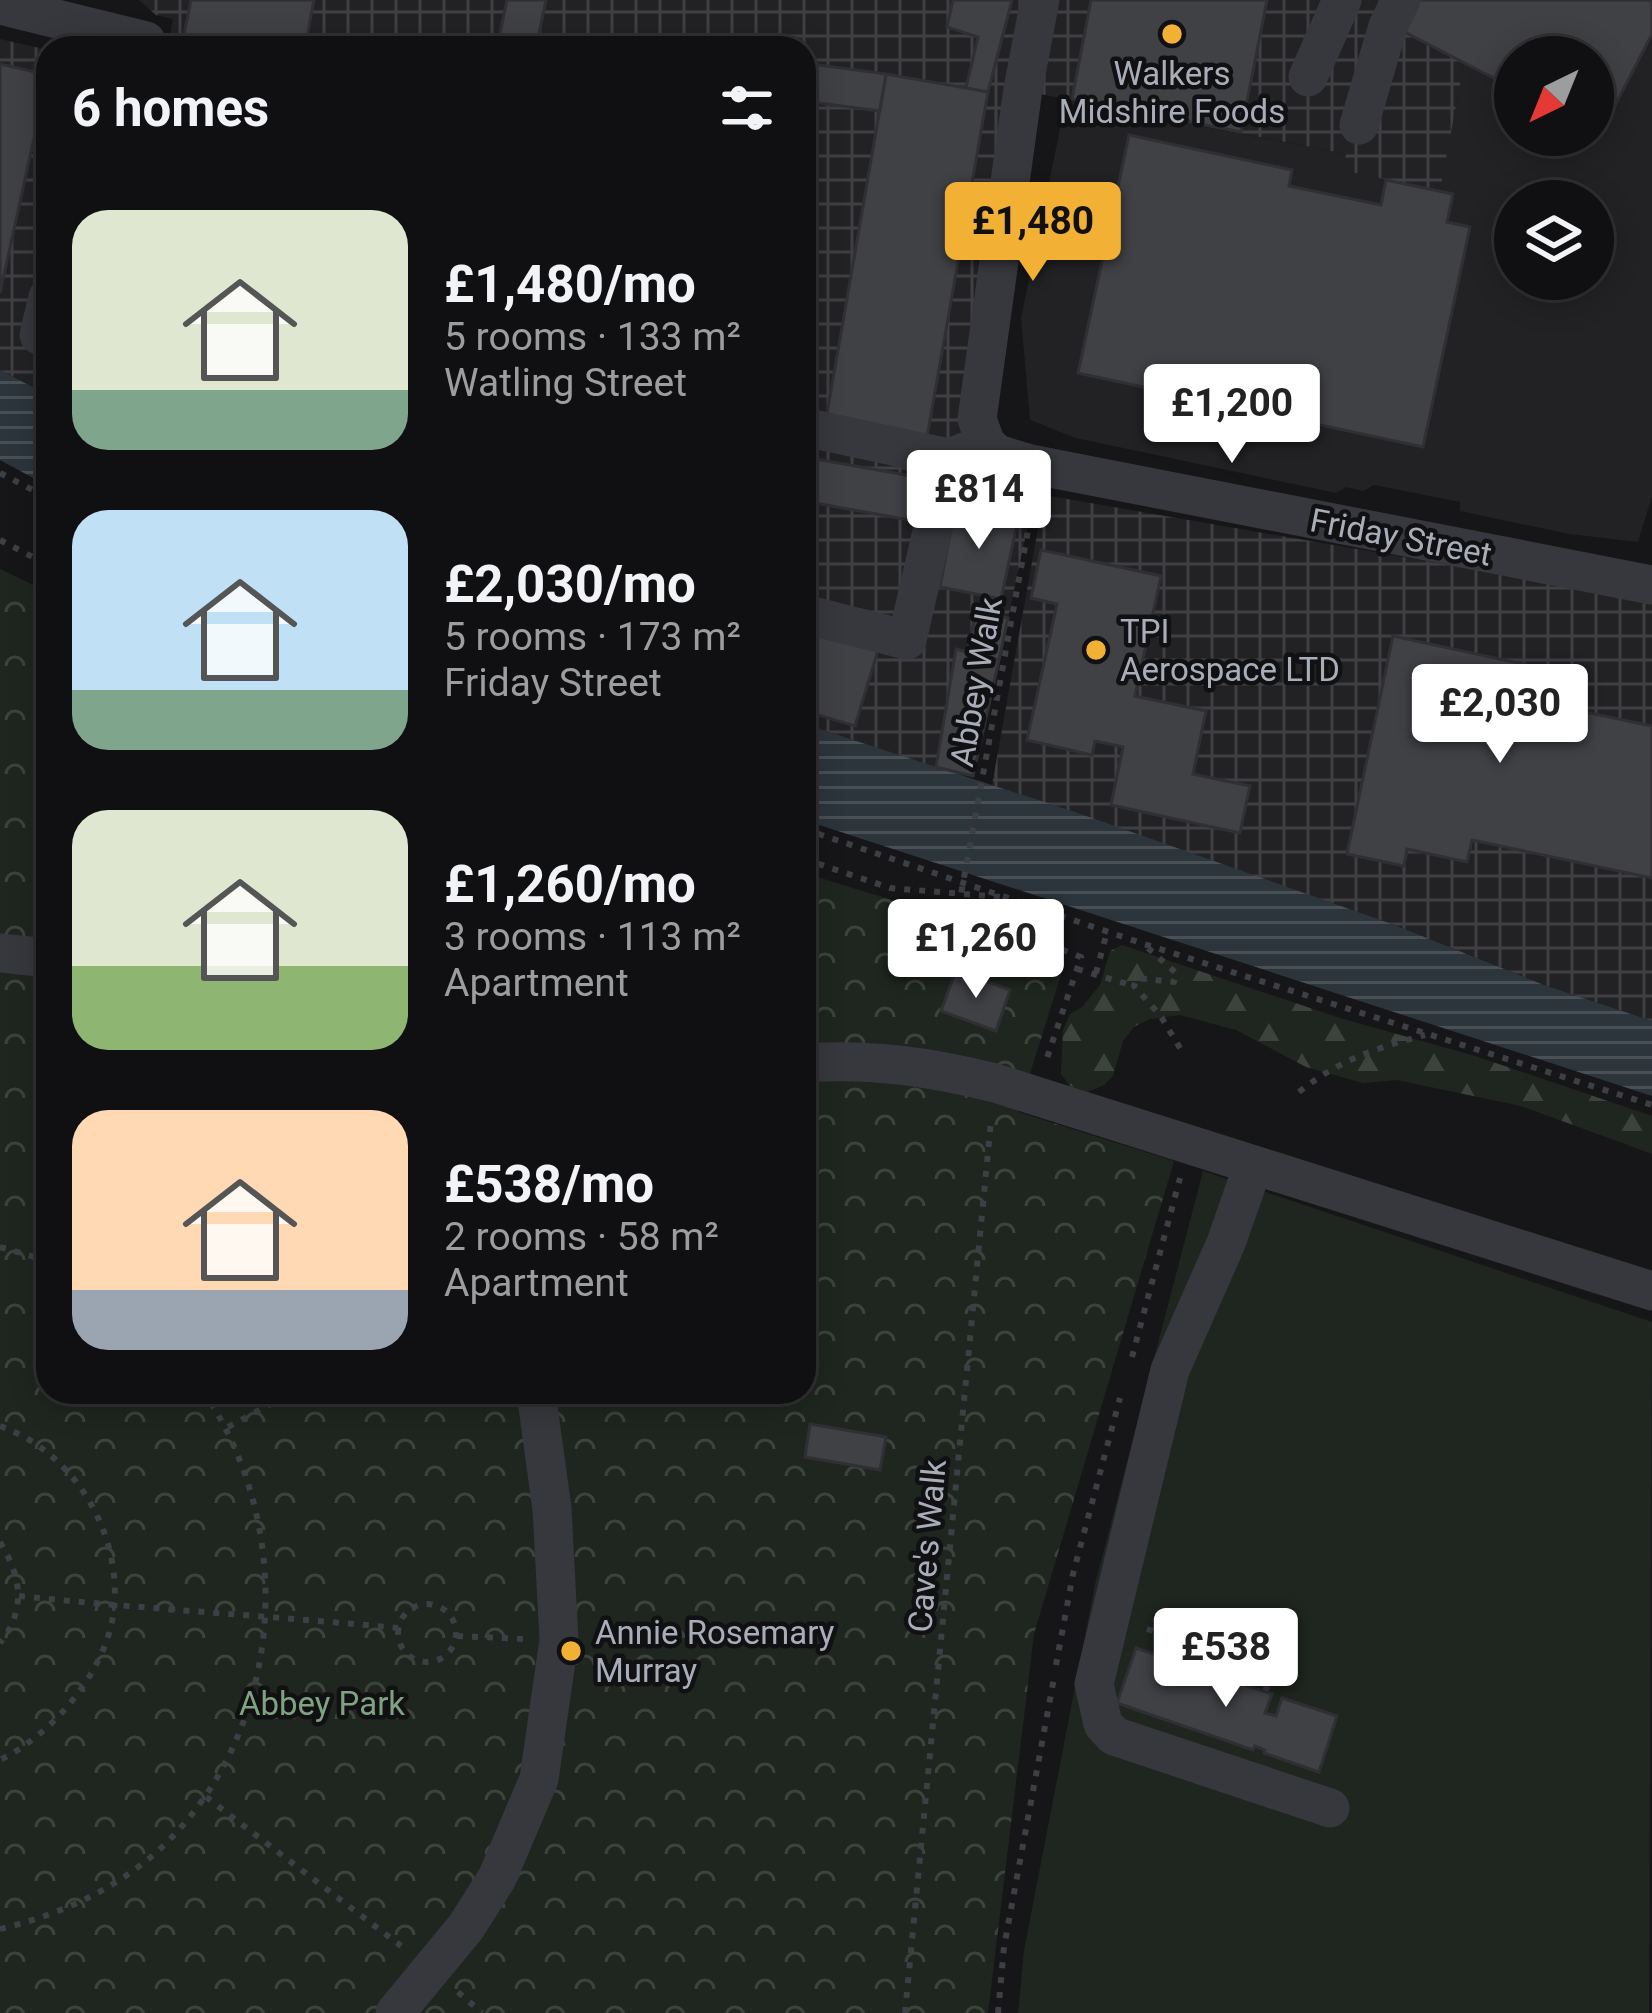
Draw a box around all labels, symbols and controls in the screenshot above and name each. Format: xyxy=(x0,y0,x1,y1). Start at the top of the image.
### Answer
marker: Walkers Midshire Foods xyxy=(1159,21,1185,47)
north arrow xyxy=(1494,36,1614,156)
map controls xyxy=(1494,36,1614,300)
place label: Walkers Midshire Foods xyxy=(1059,54,1285,131)
icon: filters xyxy=(714,75,780,141)
text: 6 homes xyxy=(72,79,269,138)
button: layers xyxy=(1494,180,1614,300)
pin: £1,480 xyxy=(935,182,1131,284)
text: £1,480 xyxy=(972,198,1094,244)
text: £1,480/mo xyxy=(444,255,696,314)
icon: home xyxy=(168,258,312,402)
text: 5 rooms · 133 m² xyxy=(444,314,741,360)
text: Watling Street xyxy=(444,360,687,406)
pin: £1,200 xyxy=(1134,364,1330,466)
text: £1,200 xyxy=(1171,380,1293,426)
pin: £814 xyxy=(908,450,1050,552)
text: £814 xyxy=(934,466,1024,512)
street label: Friday Street xyxy=(1307,500,1495,574)
text: £2,030/mo xyxy=(444,555,696,614)
icon: home xyxy=(168,558,312,702)
street label: Abbey Walk xyxy=(942,594,1010,770)
place label: TPI Aerospace LTD xyxy=(1120,612,1340,689)
text: 5 rooms · 173 m² xyxy=(444,614,741,660)
marker: TPI Aerospace LTD xyxy=(1083,637,1109,663)
text: Friday Street xyxy=(444,660,662,706)
pin: £2,030 xyxy=(1402,664,1598,766)
text: £2,030 xyxy=(1439,680,1561,726)
text: £1,260/mo xyxy=(444,855,696,914)
icon: home xyxy=(168,858,312,1002)
pin: £1,260 xyxy=(878,899,1074,1001)
text: 3 rooms · 113 m² xyxy=(444,914,741,960)
text: £1,260 xyxy=(915,915,1037,961)
text: Apartment xyxy=(444,960,629,1006)
text: £538/mo xyxy=(444,1155,654,1214)
icon: home xyxy=(168,1158,312,1302)
text: 2 rooms · 58 m² xyxy=(444,1214,719,1260)
text: Apartment xyxy=(444,1260,629,1306)
street label: Cave's Walk xyxy=(900,1458,954,1634)
pin: £538 xyxy=(1155,1608,1297,1710)
place label: Annie Rosemary Murray xyxy=(595,1613,835,1690)
text: £538 xyxy=(1181,1624,1271,1670)
marker: Annie Rosemary Murray xyxy=(558,1638,584,1664)
park label: Abbey Park xyxy=(239,1684,405,1723)

